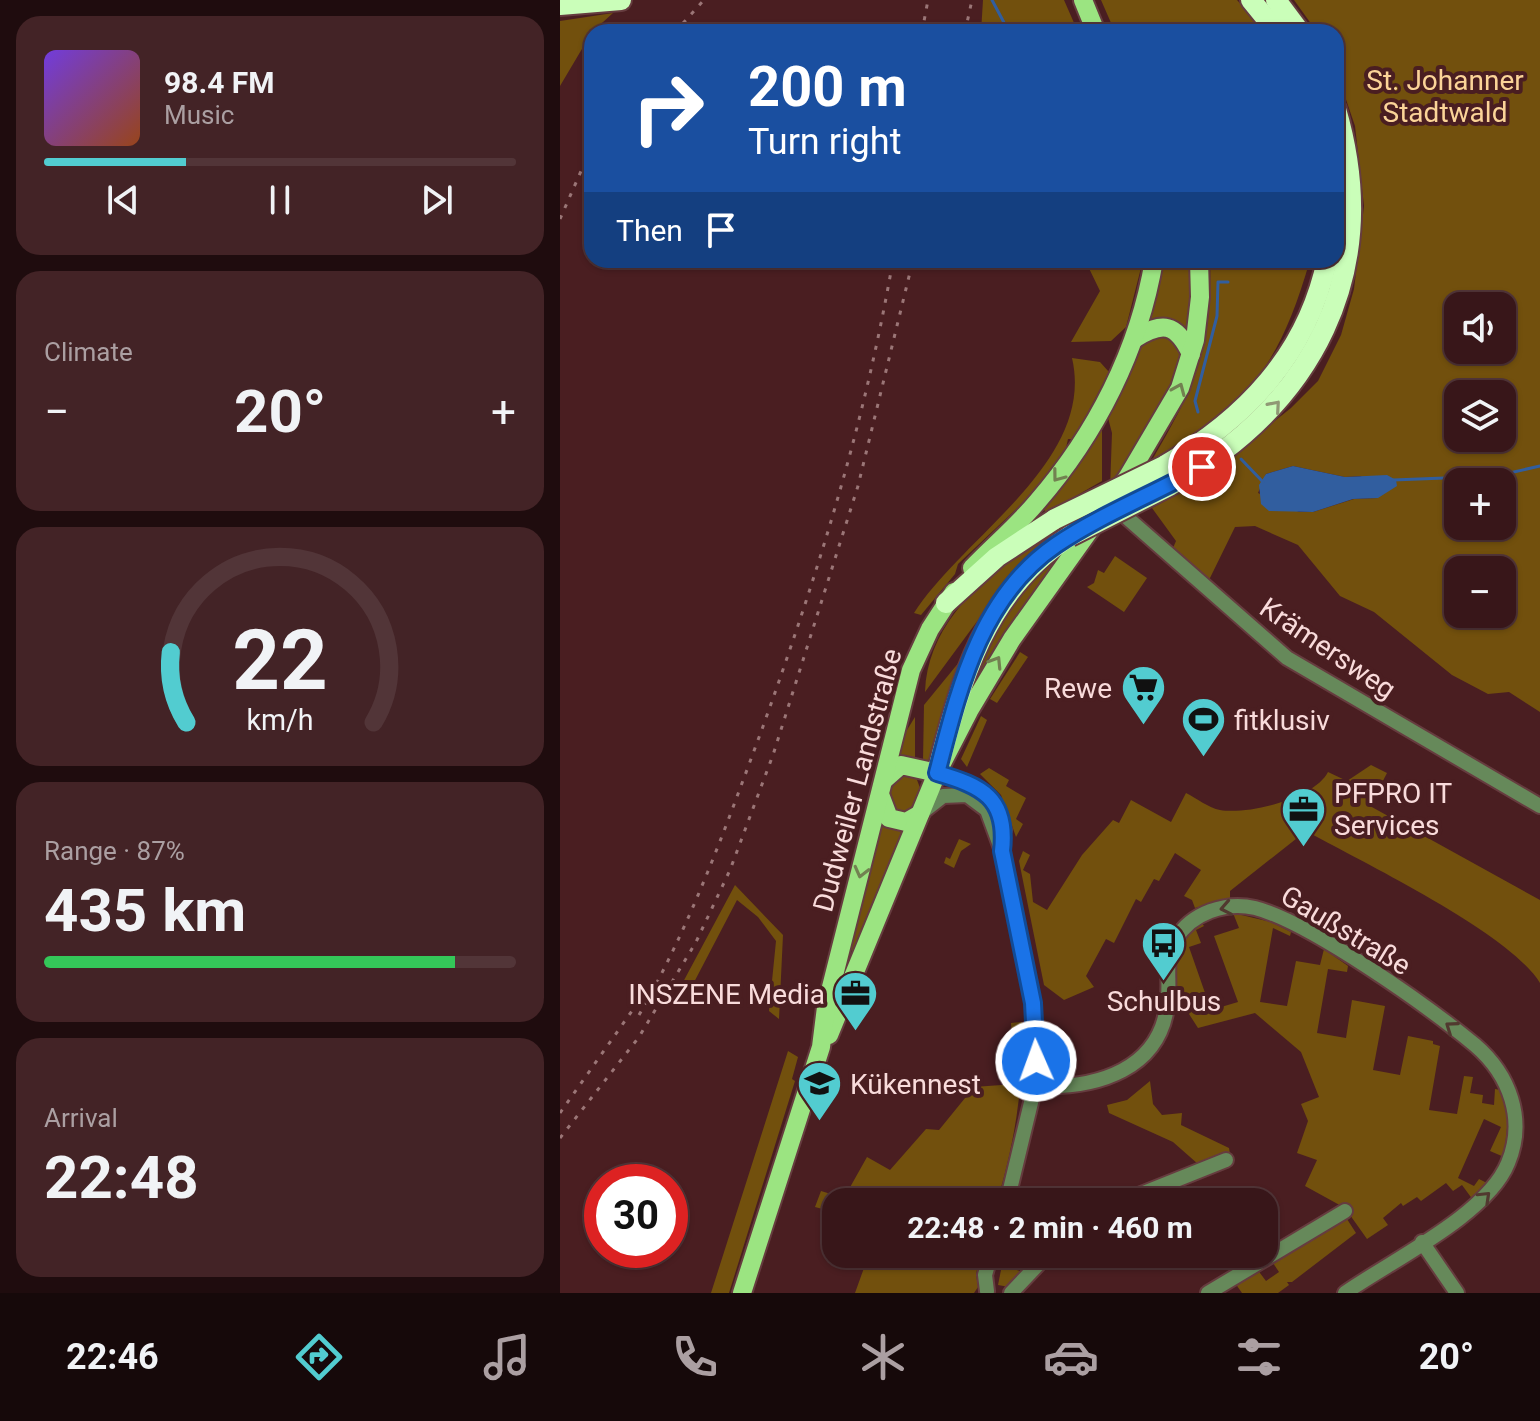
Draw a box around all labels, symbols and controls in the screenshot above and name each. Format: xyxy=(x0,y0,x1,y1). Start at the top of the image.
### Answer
text: 200 m xyxy=(748,54,907,120)
icon: right xyxy=(616,56,720,160)
park label: St. Johanner Stadtwald xyxy=(1366,64,1524,129)
text: 98.4 FM xyxy=(164,65,275,100)
text: Music xyxy=(164,100,234,130)
text: Turn right xyxy=(748,121,901,163)
icon: previous xyxy=(101,178,145,222)
icon: pause xyxy=(258,178,302,222)
icon: next xyxy=(415,178,459,222)
icon: arrive xyxy=(699,208,743,252)
text: Then xyxy=(616,213,683,248)
map controls xyxy=(1444,292,1516,628)
button: sound xyxy=(1444,292,1516,364)
text: Climate xyxy=(44,337,133,367)
text: 20° xyxy=(234,376,326,447)
button: layers xyxy=(1444,380,1516,452)
one-way arrow xyxy=(1169,382,1185,397)
text: − xyxy=(44,386,69,438)
text: + xyxy=(491,386,516,438)
one-way arrow xyxy=(1265,400,1280,415)
pin xyxy=(1168,433,1236,501)
icon: arrive xyxy=(1180,445,1224,489)
one-way arrow xyxy=(1053,468,1067,482)
button: + xyxy=(1444,468,1516,540)
button: − xyxy=(1444,556,1516,628)
street label: Krämersweg xyxy=(1254,591,1402,706)
text: 22 xyxy=(232,611,328,708)
street label: Dudweiler Landstraße xyxy=(806,645,909,915)
one-way arrow xyxy=(987,657,1002,671)
supermarket icon: Rewe xyxy=(1119,664,1167,727)
place label: Rewe xyxy=(1044,672,1112,705)
sports icon: fitklusiv xyxy=(1179,696,1227,759)
text: km/h xyxy=(246,703,314,737)
place label: fitklusiv xyxy=(1234,704,1330,737)
place label: PFPRO IT Services xyxy=(1334,777,1452,842)
office icon: PFPRO IT Services xyxy=(1279,785,1327,848)
text: Range · 87% xyxy=(44,836,185,866)
one-way arrow xyxy=(854,865,871,878)
text: 435 km xyxy=(44,875,246,946)
street label: Gaußstraße xyxy=(1275,879,1417,982)
one-way arrow xyxy=(1219,899,1232,916)
bus stop icon: Schulbus xyxy=(1140,920,1188,983)
office icon: INSZENE Media xyxy=(832,970,880,1033)
place label: INSZENE Media xyxy=(628,978,825,1011)
place label: Schulbus xyxy=(1107,985,1221,1018)
position arrow xyxy=(994,1019,1078,1103)
one-way arrow xyxy=(1445,1022,1460,1037)
school or university icon: Kükennest xyxy=(795,1060,843,1123)
place label: Kükennest xyxy=(850,1068,981,1101)
text: Arrival xyxy=(44,1103,118,1133)
text: 22:48 xyxy=(44,1142,199,1213)
speed limit sign: 30 xyxy=(584,1164,688,1268)
one-way arrow xyxy=(1476,1192,1490,1206)
text: 22:48 · 2 min · 460 m xyxy=(907,1210,1193,1245)
icon: directions xyxy=(291,1329,347,1385)
icon: music xyxy=(479,1329,535,1385)
icon: phone xyxy=(667,1329,723,1385)
icon: climate xyxy=(855,1329,911,1385)
icon: car xyxy=(1043,1329,1099,1385)
icon: filters xyxy=(1231,1329,1287,1385)
text: 22:46 xyxy=(66,1336,159,1378)
text: 20° xyxy=(1419,1336,1474,1378)

